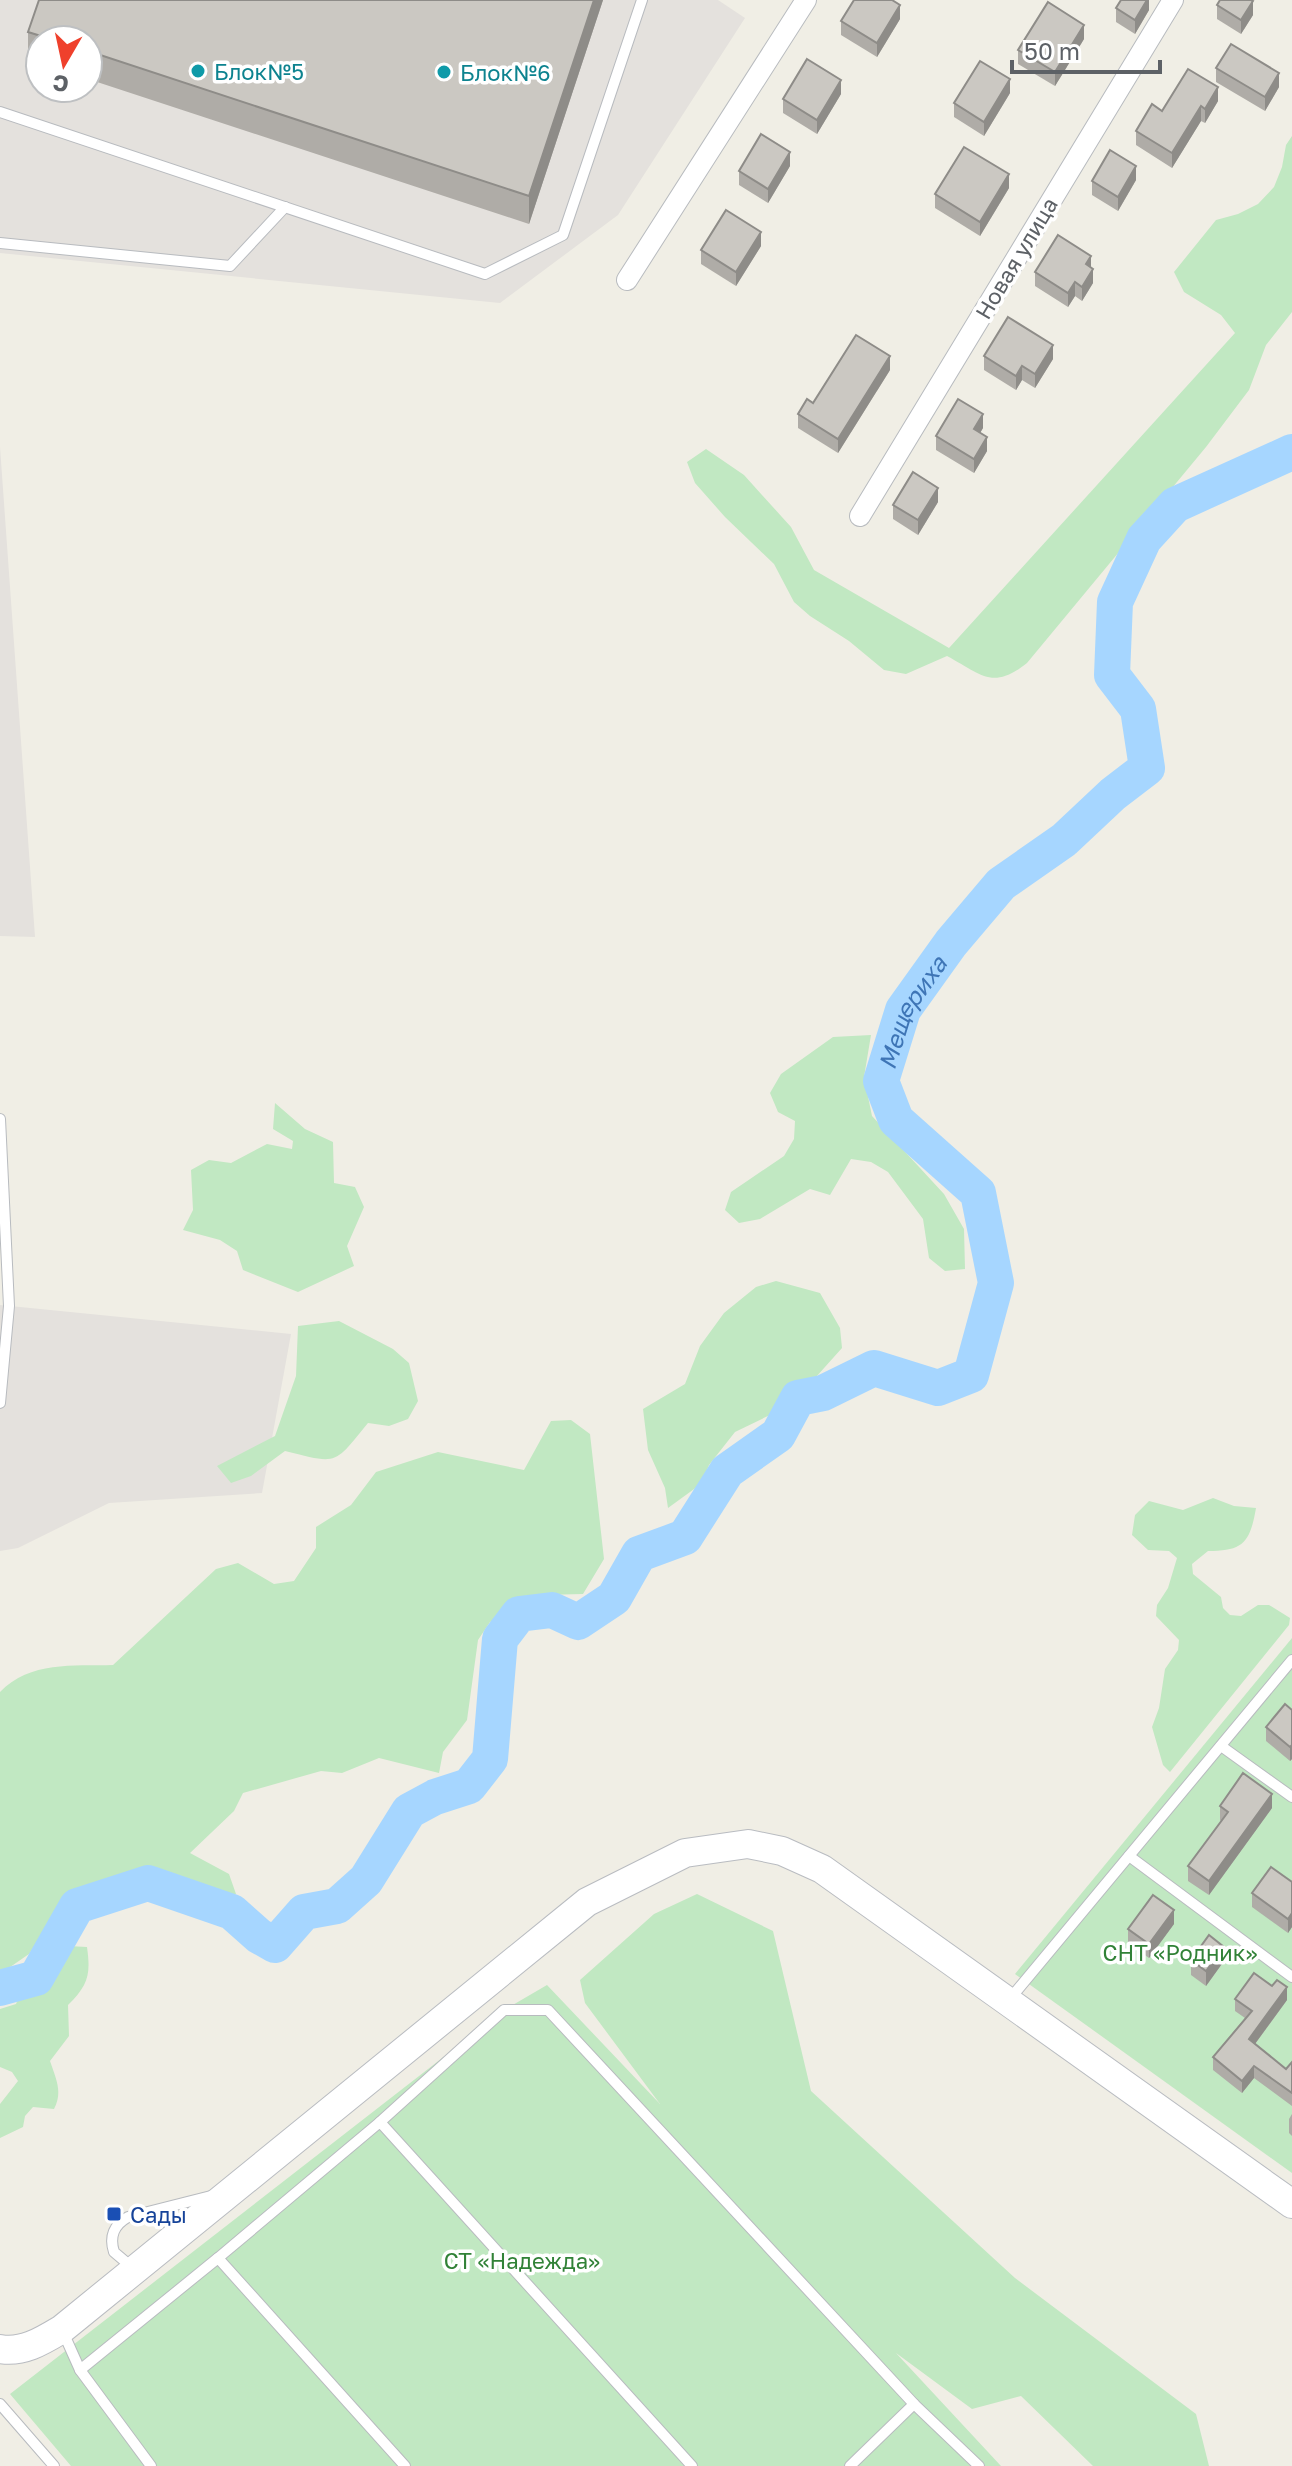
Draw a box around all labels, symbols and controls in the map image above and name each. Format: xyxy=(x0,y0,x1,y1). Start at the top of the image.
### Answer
north arrow xyxy=(24,24,104,104)
scale bar xyxy=(1012,24,1160,74)
text: 50 m xyxy=(1024,36,1080,65)
place label: Блок№5 xyxy=(214,58,304,85)
place label: Блок№6 xyxy=(460,59,551,86)
marker: Блок№5 xyxy=(189,62,207,80)
marker: Блок№6 xyxy=(435,63,453,81)
text: С xyxy=(51,70,71,99)
street label: Новая улица xyxy=(969,192,1063,324)
water label: Мещериха xyxy=(871,949,953,1072)
park label: СНТ «Родник» xyxy=(1103,1939,1258,1966)
place label: Сады xyxy=(130,2201,187,2228)
marker: Сады xyxy=(105,2205,123,2223)
park label: СТ «Надежда» xyxy=(444,2247,600,2274)

